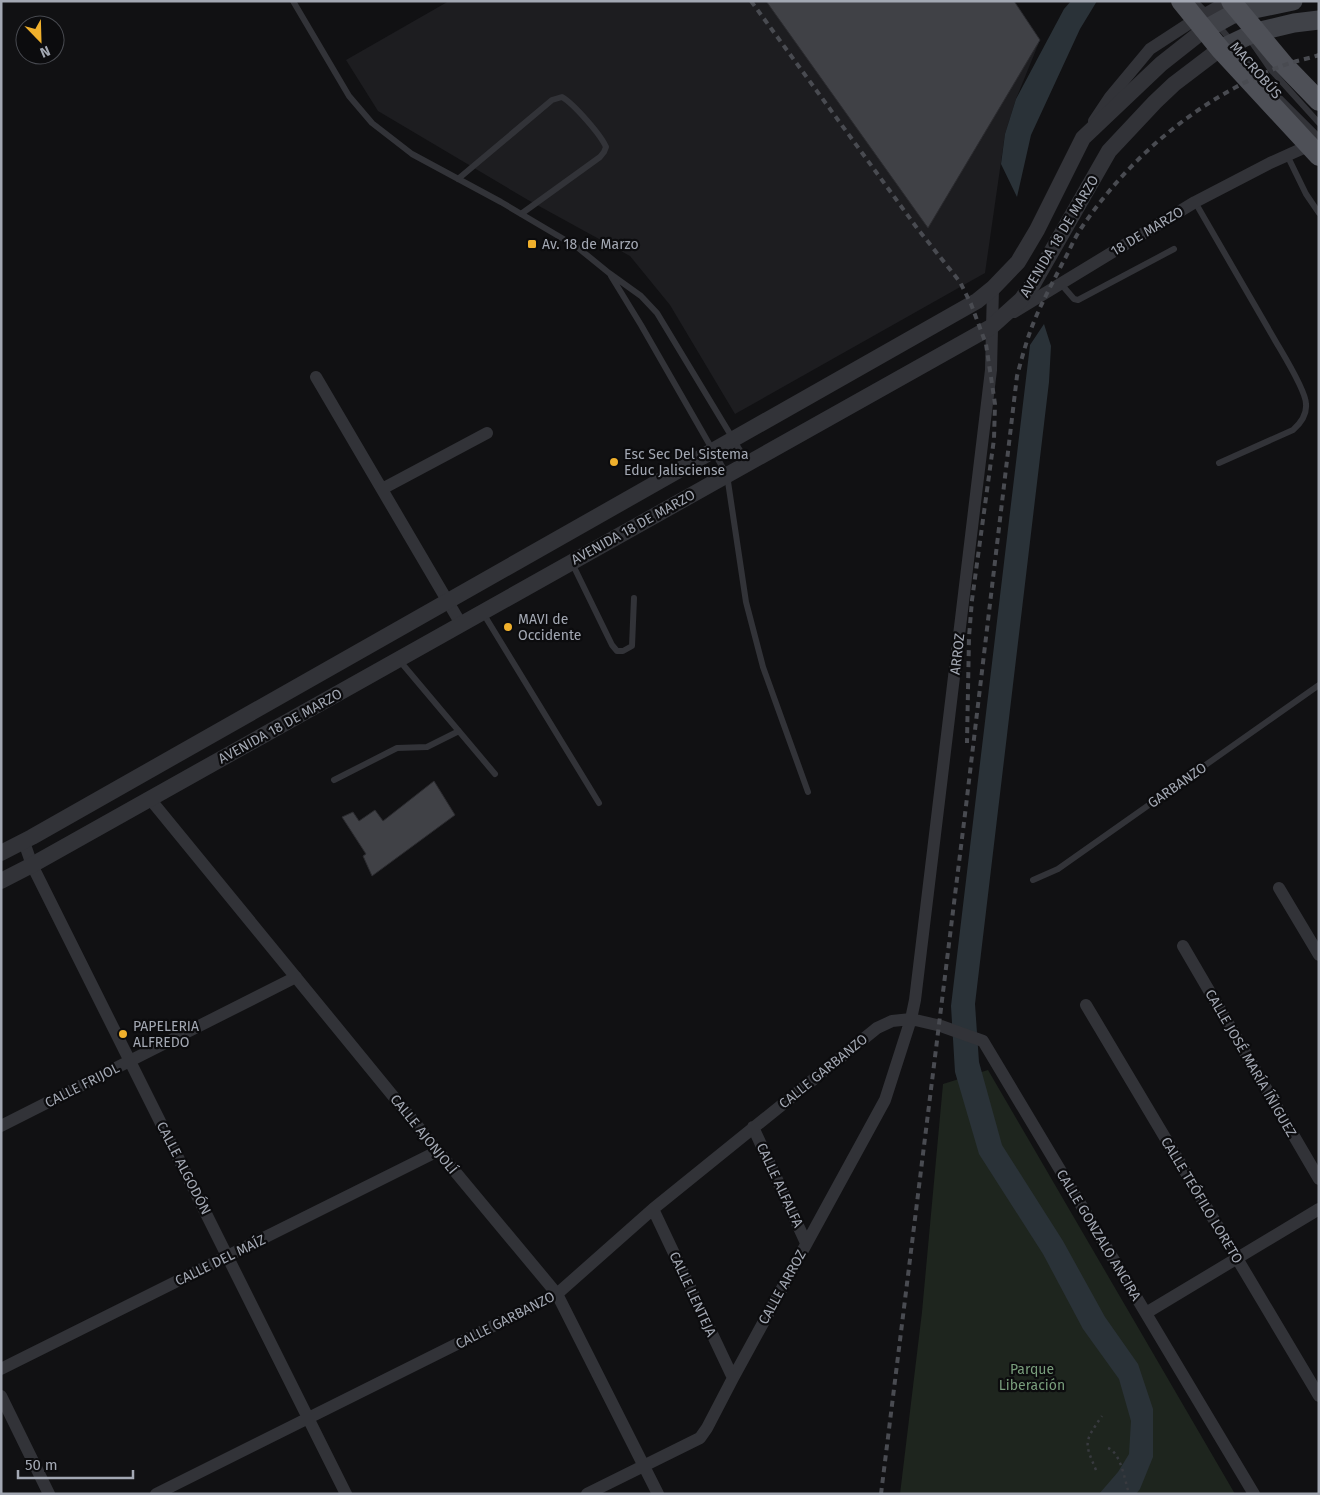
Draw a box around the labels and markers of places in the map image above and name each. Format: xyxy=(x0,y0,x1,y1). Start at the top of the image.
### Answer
place label: Av. 18 de Marzo xyxy=(542,236,639,253)
marker: Av. 18 de Marzo xyxy=(526,238,538,250)
place label: Esc Sec Del Sistema Educ Jalisciense xyxy=(624,446,749,479)
marker: Esc Sec Del Sistema Educ Jalisciense xyxy=(608,456,620,468)
place label: MAVI de Occidente xyxy=(518,611,581,644)
marker: MAVI de Occidente xyxy=(502,621,514,633)
place label: PAPELERIA ALFREDO xyxy=(133,1018,199,1051)
marker: PAPELERIA ALFREDO xyxy=(117,1028,129,1040)

